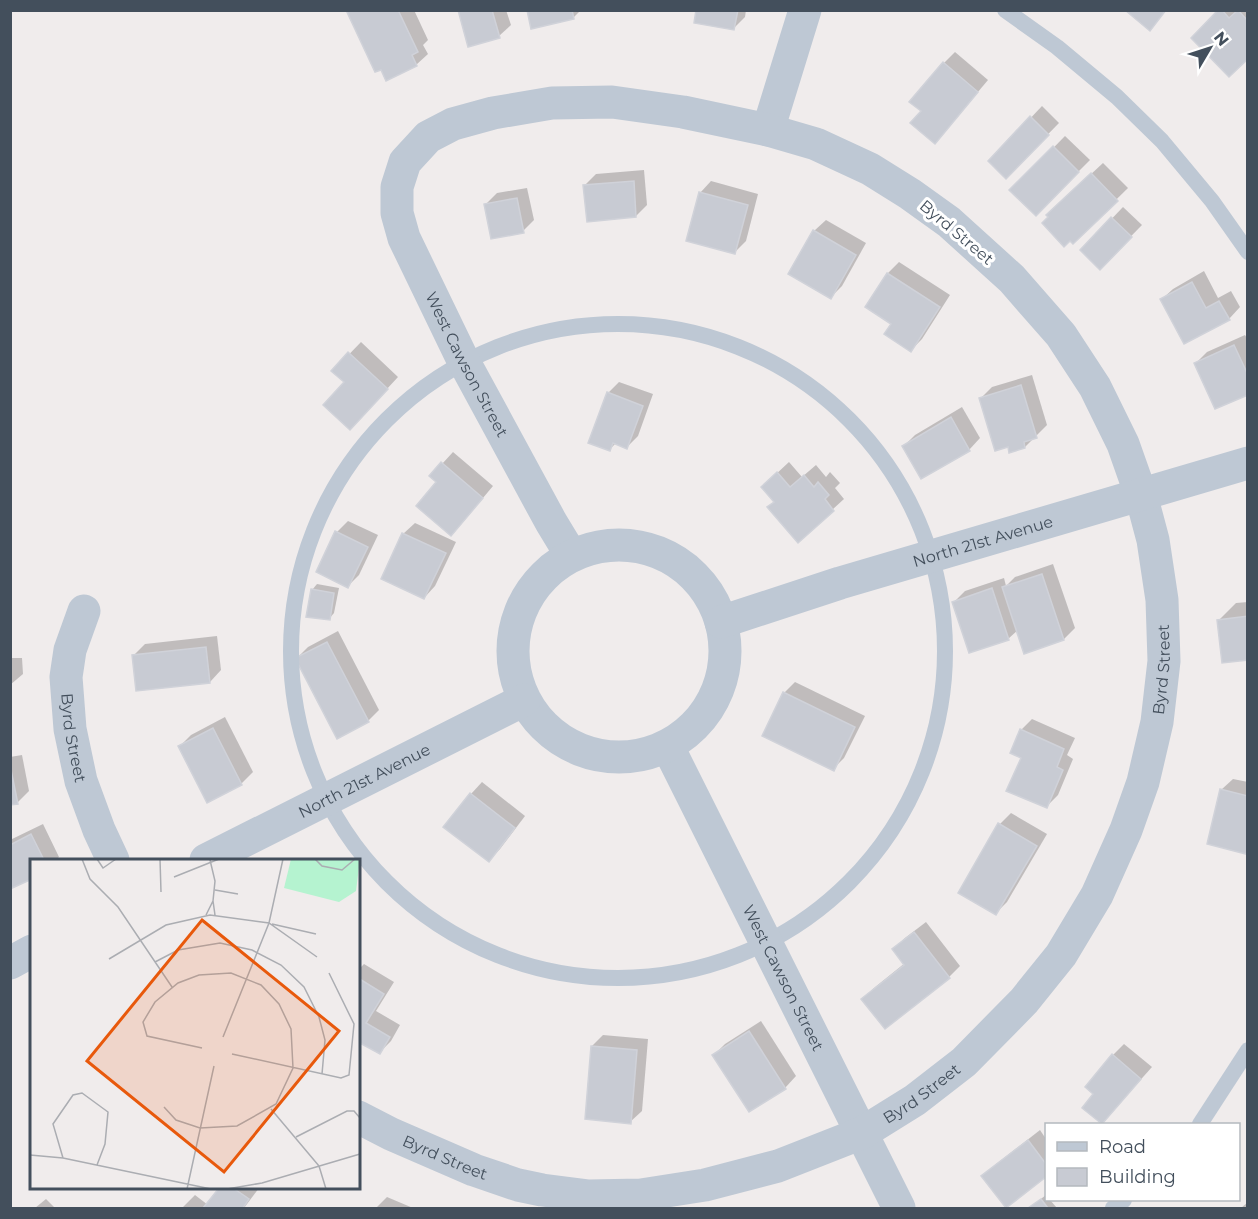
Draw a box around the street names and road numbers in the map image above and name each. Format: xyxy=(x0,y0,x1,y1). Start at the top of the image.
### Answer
street label: Byrd Street xyxy=(916,196,998,269)
street label: West Cawson Street xyxy=(421,289,512,441)
street label: North 21st Avenue xyxy=(911,512,1055,571)
street label: Byrd Street xyxy=(1149,624,1174,716)
street label: Byrd Street xyxy=(57,692,90,785)
street label: North 21st Avenue xyxy=(295,740,433,822)
street label: West Cawson Street xyxy=(739,902,828,1055)
street label: Byrd Street xyxy=(880,1059,964,1128)
street label: Byrd Street xyxy=(400,1131,490,1184)

